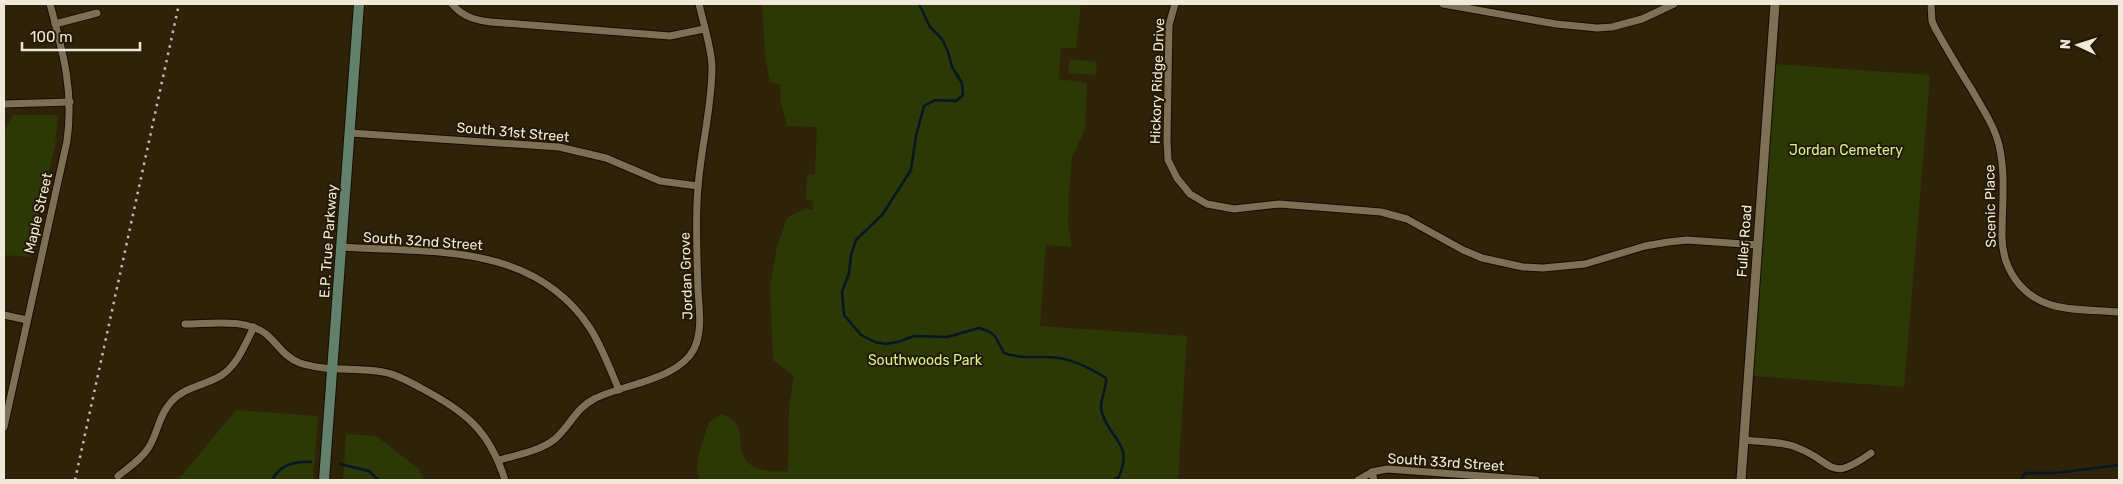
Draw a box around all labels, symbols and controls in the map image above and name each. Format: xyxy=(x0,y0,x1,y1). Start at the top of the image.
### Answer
street label: Hickory Ridge Drive xyxy=(1147,17,1168,144)
scale bar xyxy=(22,20,140,52)
north arrow xyxy=(2053,20,2103,70)
text: 100 m xyxy=(30,28,72,46)
text: N xyxy=(2057,39,2074,50)
street label: South 31st Street xyxy=(456,119,571,146)
park label: Jordan Cemetery xyxy=(1789,142,1903,159)
street label: Scenic Place xyxy=(1981,164,2000,248)
street label: Maple Street xyxy=(21,171,56,255)
street label: E.P. True Parkway xyxy=(316,183,341,298)
street label: Fuller Road xyxy=(1733,204,1756,278)
street label: South 32nd Street xyxy=(363,229,484,254)
street label: Jordan Grove xyxy=(676,232,697,320)
park label: Southwoods Park xyxy=(868,352,983,369)
street label: South 33rd Street xyxy=(1387,450,1505,475)

